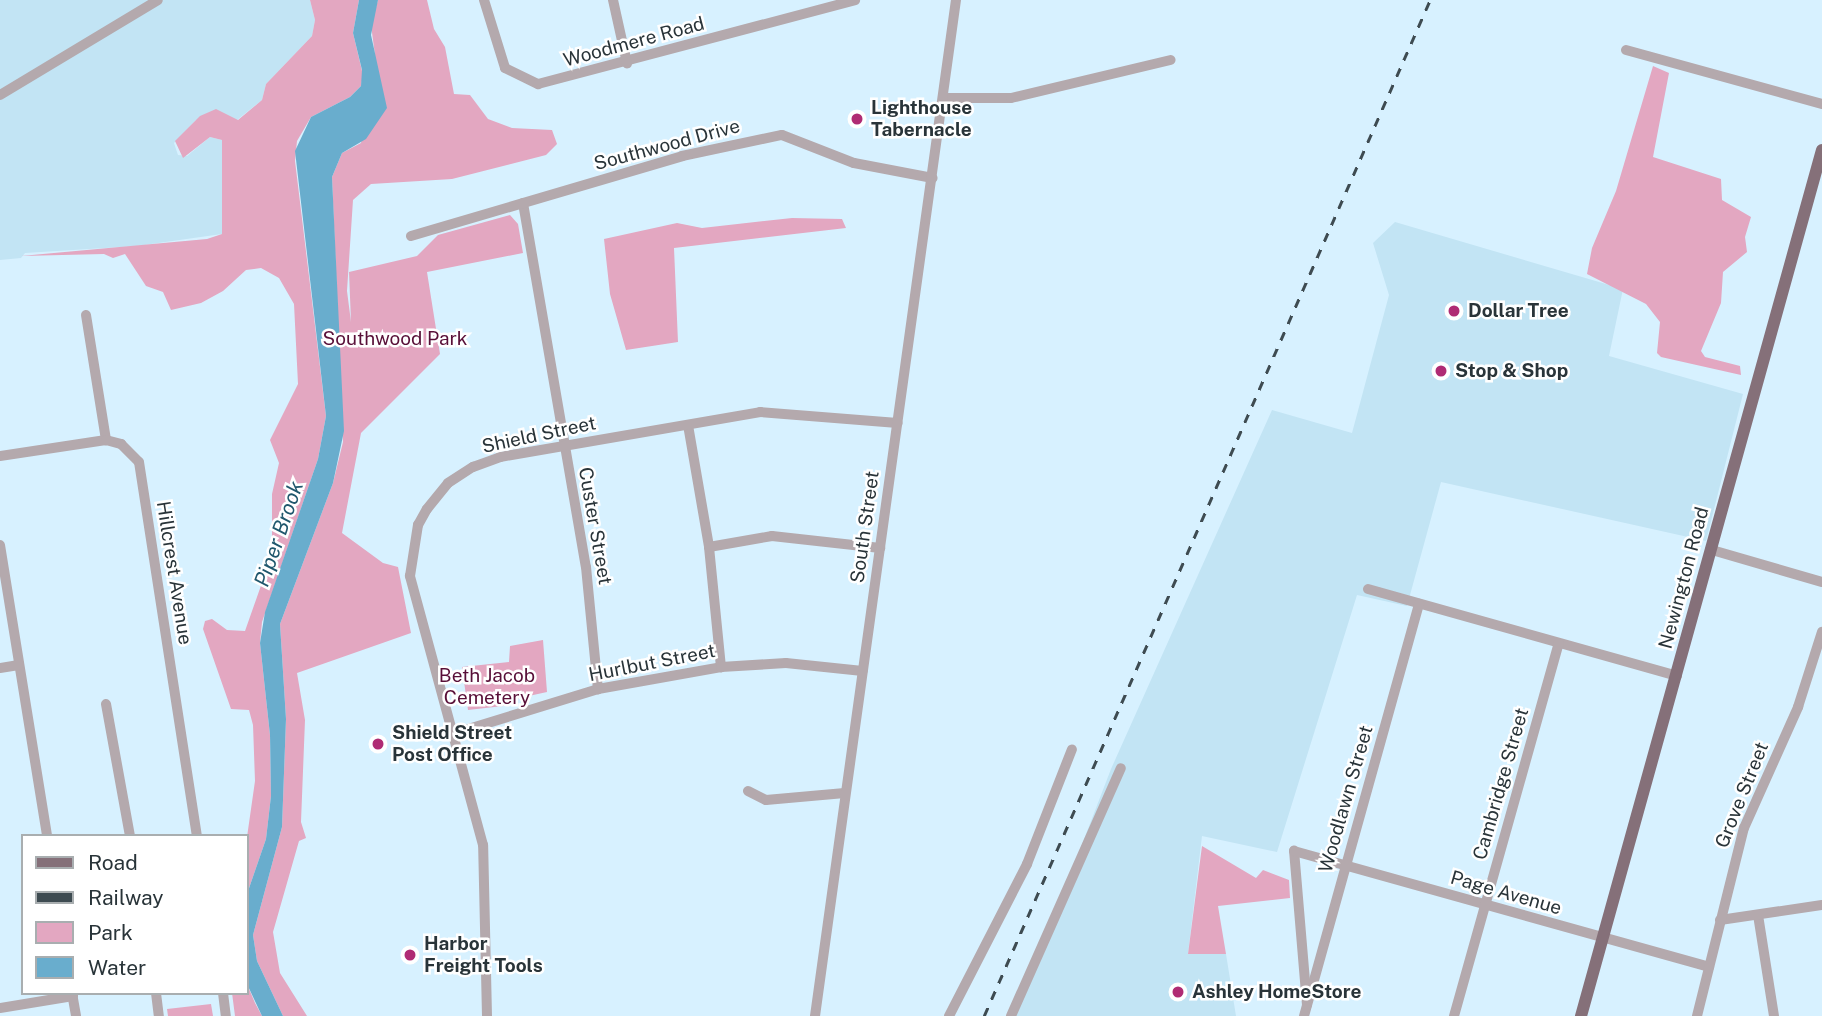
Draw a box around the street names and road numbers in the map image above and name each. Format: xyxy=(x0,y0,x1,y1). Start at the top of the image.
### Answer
street label: Woodmere Road xyxy=(561,12,707,72)
street label: Southwood Drive xyxy=(592,115,742,175)
street label: Shield Street xyxy=(480,412,598,458)
street label: Custer Street xyxy=(573,465,617,587)
street label: South Street xyxy=(846,469,884,585)
street label: Hillcrest Avenue xyxy=(151,500,197,646)
street label: Newington Road xyxy=(1654,505,1714,651)
street label: Hurlbut Street xyxy=(587,640,717,686)
street label: Cambridge Street xyxy=(1468,705,1534,863)
street label: Woodlawn Street xyxy=(1314,723,1378,875)
street label: Grove Street xyxy=(1710,739,1774,851)
street label: Page Avenue xyxy=(1448,866,1564,920)

